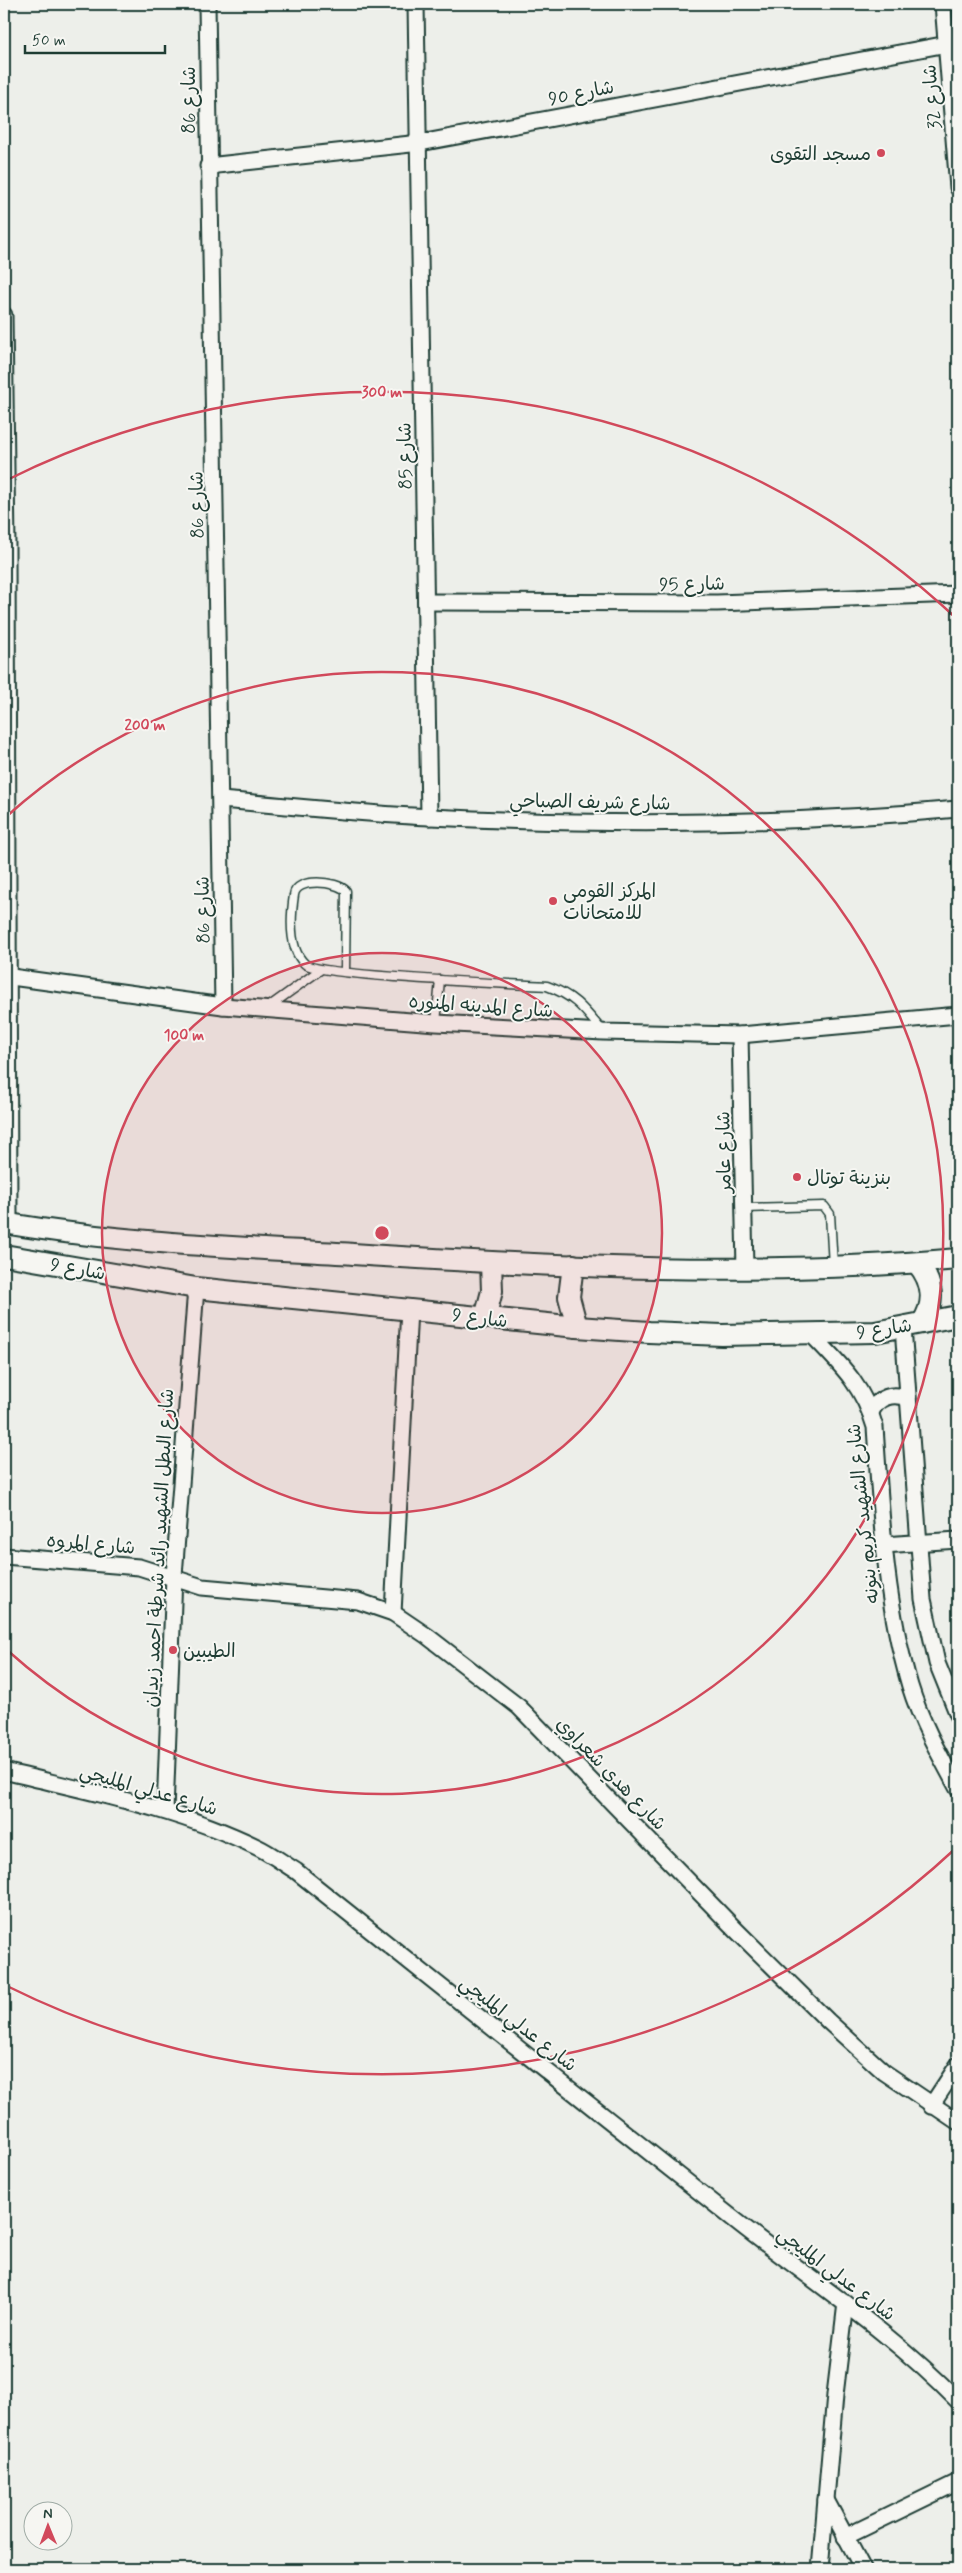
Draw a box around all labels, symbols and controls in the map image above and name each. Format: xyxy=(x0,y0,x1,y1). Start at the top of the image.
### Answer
scale bar xyxy=(25,22,165,54)
text: 50 m xyxy=(32,31,66,51)
street label: شارع 32 xyxy=(917,63,948,130)
street label: شارع 86 xyxy=(177,66,202,134)
street label: شارع 90 xyxy=(546,75,616,112)
place label: مسجد التقوى xyxy=(770,142,871,167)
marker: مسجد التقوى xyxy=(875,147,887,159)
text: 300 m xyxy=(362,383,402,403)
street label: شارع 85 xyxy=(392,422,419,490)
street label: شارع 86 xyxy=(184,471,211,539)
street label: شارع 95 xyxy=(659,571,725,598)
text: 200 m xyxy=(125,716,166,736)
street label: شارع شريف الصباحي xyxy=(509,789,671,819)
street label: شارع 86 xyxy=(190,876,217,944)
place label: المركز القومى للامتحانات xyxy=(563,879,656,926)
marker: المركز القومى للامتحانات xyxy=(547,895,559,907)
street label: شارع المدينه المنوره xyxy=(408,989,554,1024)
text: 100 m xyxy=(164,1026,204,1046)
street label: شارع عامر xyxy=(711,1111,738,1195)
place label: بنزينة توتال xyxy=(807,1166,891,1191)
marker: بنزينة توتال xyxy=(791,1171,803,1183)
centre of rings xyxy=(373,1224,391,1242)
street label: شارع 9 xyxy=(48,1252,107,1287)
street label: شارع 9 xyxy=(451,1303,509,1334)
street label: شارع 9 xyxy=(855,1313,913,1346)
street label: شارع البطل الشهيد رائد شرطة احمد زيدان xyxy=(139,1388,180,1708)
street label: شارع الشهيد كريم بنونه xyxy=(842,1422,886,1605)
street label: شارع المروه xyxy=(45,1528,136,1561)
place label: الطيبين xyxy=(183,1639,236,1664)
marker: الطيبين xyxy=(167,1644,179,1656)
street label: شارع هدي شعراوي xyxy=(550,1712,672,1837)
street label: شارع عدلي المليجي xyxy=(76,1759,220,1825)
street label: شارع عدلي المليجي xyxy=(452,1971,582,2080)
street label: شارع عدلي المليجي xyxy=(770,2221,900,2329)
north arrow xyxy=(22,2500,72,2550)
text: N xyxy=(43,2505,53,2523)

